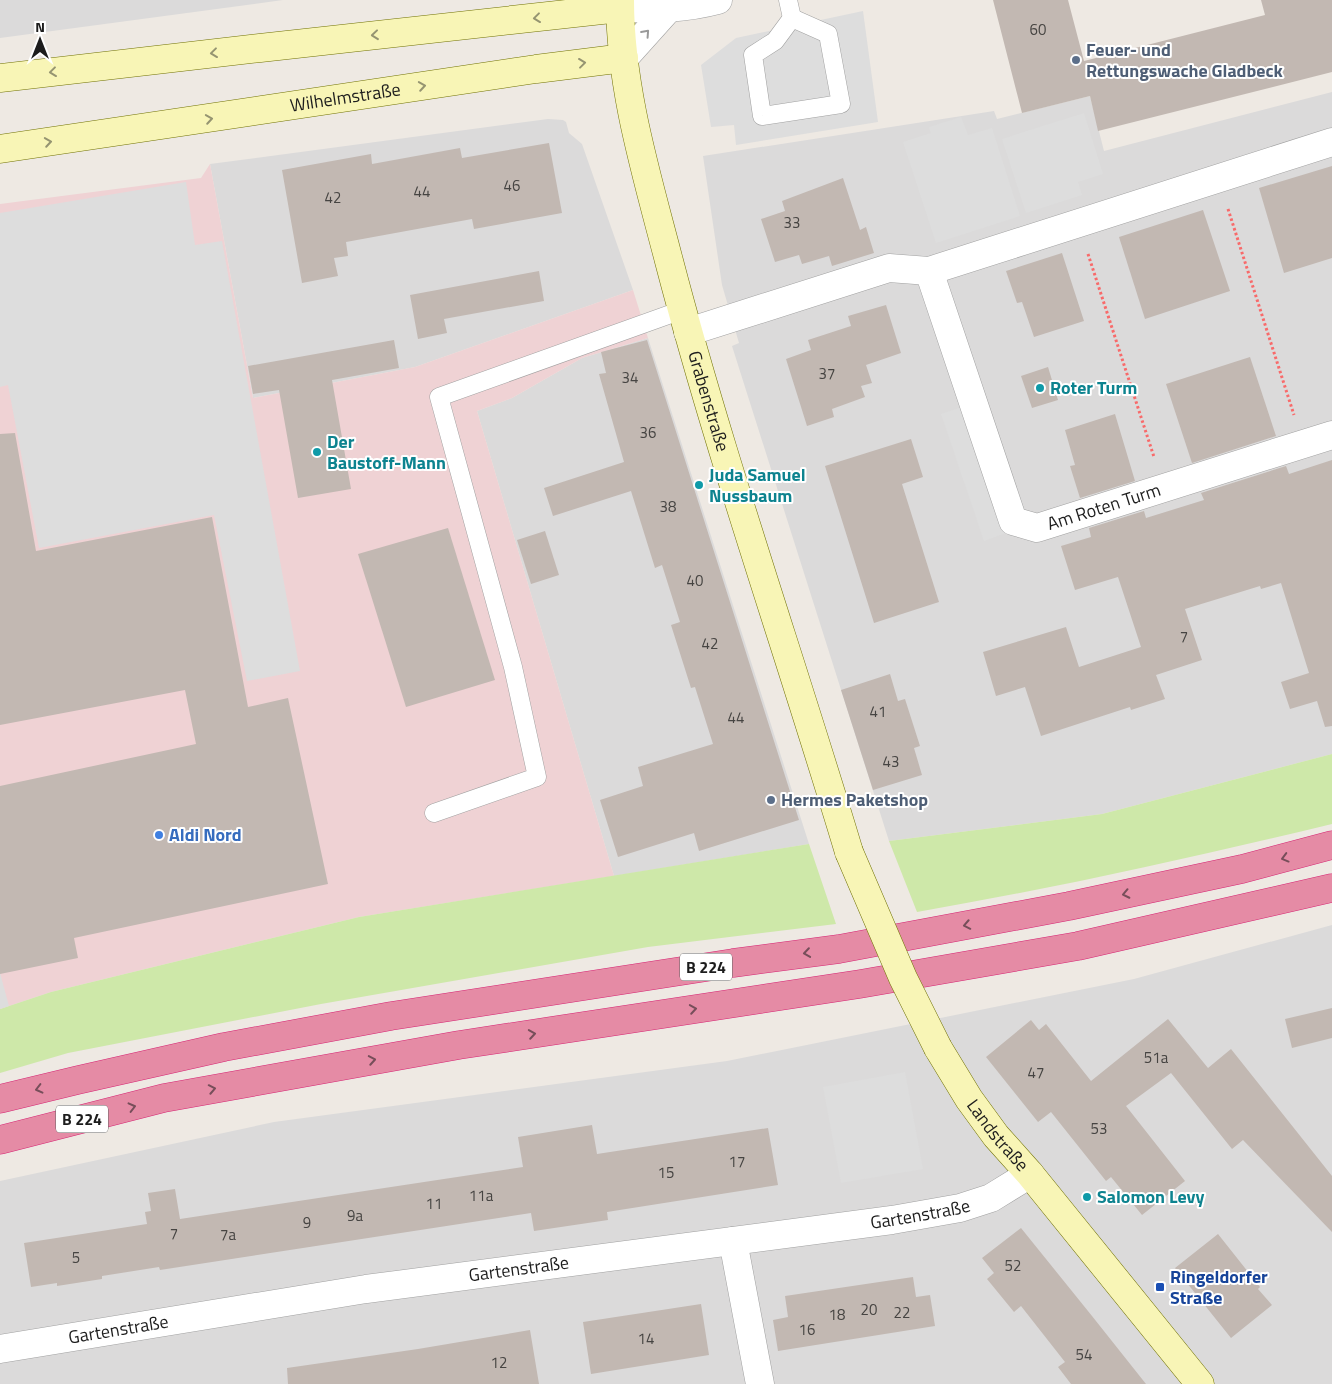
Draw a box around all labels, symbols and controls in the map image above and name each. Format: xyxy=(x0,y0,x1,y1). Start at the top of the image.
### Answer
one-way arrow xyxy=(533,12,541,23)
north arrow xyxy=(15,15,65,65)
text: N xyxy=(35,16,45,37)
house number: 60 xyxy=(1030,18,1046,41)
one-way arrow xyxy=(371,29,379,40)
one-way arrow xyxy=(640,30,649,39)
place label: Feuer- und Rettungswache Gladbeck xyxy=(1086,36,1283,84)
one-way arrow xyxy=(210,47,218,58)
marker: Feuer- und Rettungswache Gladbeck xyxy=(1070,54,1082,66)
one-way arrow xyxy=(579,58,587,69)
one-way arrow xyxy=(48,66,56,77)
street label: Wilhelmstraße xyxy=(288,75,402,119)
one-way arrow xyxy=(417,82,426,92)
one-way arrow xyxy=(205,114,213,124)
one-way arrow xyxy=(45,137,53,148)
house number: 46 xyxy=(504,174,520,197)
house number: 44 xyxy=(414,180,430,203)
house number: 42 xyxy=(325,186,341,209)
house number: 33 xyxy=(784,211,800,234)
street label: Grabenstraße xyxy=(681,347,737,455)
house number: 37 xyxy=(819,362,835,385)
house number: 34 xyxy=(622,366,638,389)
place label: Roter Turm xyxy=(1050,374,1137,401)
marker: Roter Turm xyxy=(1034,382,1046,394)
house number: 36 xyxy=(640,421,656,444)
place label: Der Baustoff-Mann xyxy=(327,428,446,476)
marker: Der Baustoff-Mann xyxy=(311,446,323,458)
place label: Juda Samuel Nussbaum xyxy=(709,461,806,509)
street label: Am Roten Turm xyxy=(1043,476,1164,537)
marker: Juda Samuel Nussbaum xyxy=(693,479,705,491)
house number: 38 xyxy=(660,495,676,518)
house number: 40 xyxy=(687,569,703,592)
house number: 7 xyxy=(1180,625,1188,648)
house number: 42 xyxy=(702,632,718,655)
house number: 41 xyxy=(870,700,886,723)
house number: 44 xyxy=(728,706,744,729)
house number: 43 xyxy=(883,750,899,773)
place label: Hermes Paketshop xyxy=(781,786,928,813)
marker: Hermes Paketshop xyxy=(765,794,777,806)
place label: Aldi Nord xyxy=(169,821,242,848)
marker: Aldi Nord xyxy=(153,829,165,841)
one-way arrow xyxy=(1280,852,1289,863)
one-way arrow xyxy=(1122,888,1131,898)
one-way arrow xyxy=(963,919,971,929)
one-way arrow xyxy=(803,947,811,958)
road number: B 224 xyxy=(680,954,732,980)
one-way arrow xyxy=(689,1004,697,1014)
one-way arrow xyxy=(528,1029,537,1039)
house number: 51a xyxy=(1144,1046,1169,1069)
one-way arrow xyxy=(368,1056,377,1066)
house number: 47 xyxy=(1028,1061,1044,1084)
one-way arrow xyxy=(35,1084,43,1094)
one-way arrow xyxy=(208,1085,217,1095)
street label: Landstraße xyxy=(960,1093,1036,1177)
one-way arrow xyxy=(127,1102,136,1112)
road number: B 224 xyxy=(56,1106,108,1132)
house number: 53 xyxy=(1091,1117,1107,1140)
house number: 17 xyxy=(729,1150,745,1173)
house number: 15 xyxy=(658,1161,674,1184)
place label: Salomon Levy xyxy=(1097,1183,1205,1210)
house number: 11a xyxy=(469,1184,494,1207)
marker: Salomon Levy xyxy=(1081,1191,1093,1203)
house number: 11 xyxy=(426,1192,442,1215)
street label: Gartenstraße xyxy=(869,1192,973,1236)
house number: 9a xyxy=(347,1204,363,1227)
house number: 9 xyxy=(303,1211,311,1234)
house number: 7 xyxy=(170,1222,178,1245)
house number: 7a xyxy=(220,1223,236,1246)
house number: 5 xyxy=(72,1246,80,1269)
street label: Gartenstraße xyxy=(467,1249,570,1288)
house number: 52 xyxy=(1005,1254,1021,1277)
place label: Ringeldorfer Straße xyxy=(1170,1263,1268,1311)
marker: Ringeldorfer Straße xyxy=(1154,1281,1166,1293)
house number: 20 xyxy=(861,1298,877,1321)
house number: 22 xyxy=(894,1301,910,1324)
house number: 18 xyxy=(829,1303,845,1326)
street label: Gartenstraße xyxy=(66,1308,170,1351)
house number: 16 xyxy=(799,1318,815,1341)
house number: 14 xyxy=(638,1327,654,1350)
house number: 54 xyxy=(1076,1343,1092,1366)
house number: 12 xyxy=(491,1351,507,1374)

